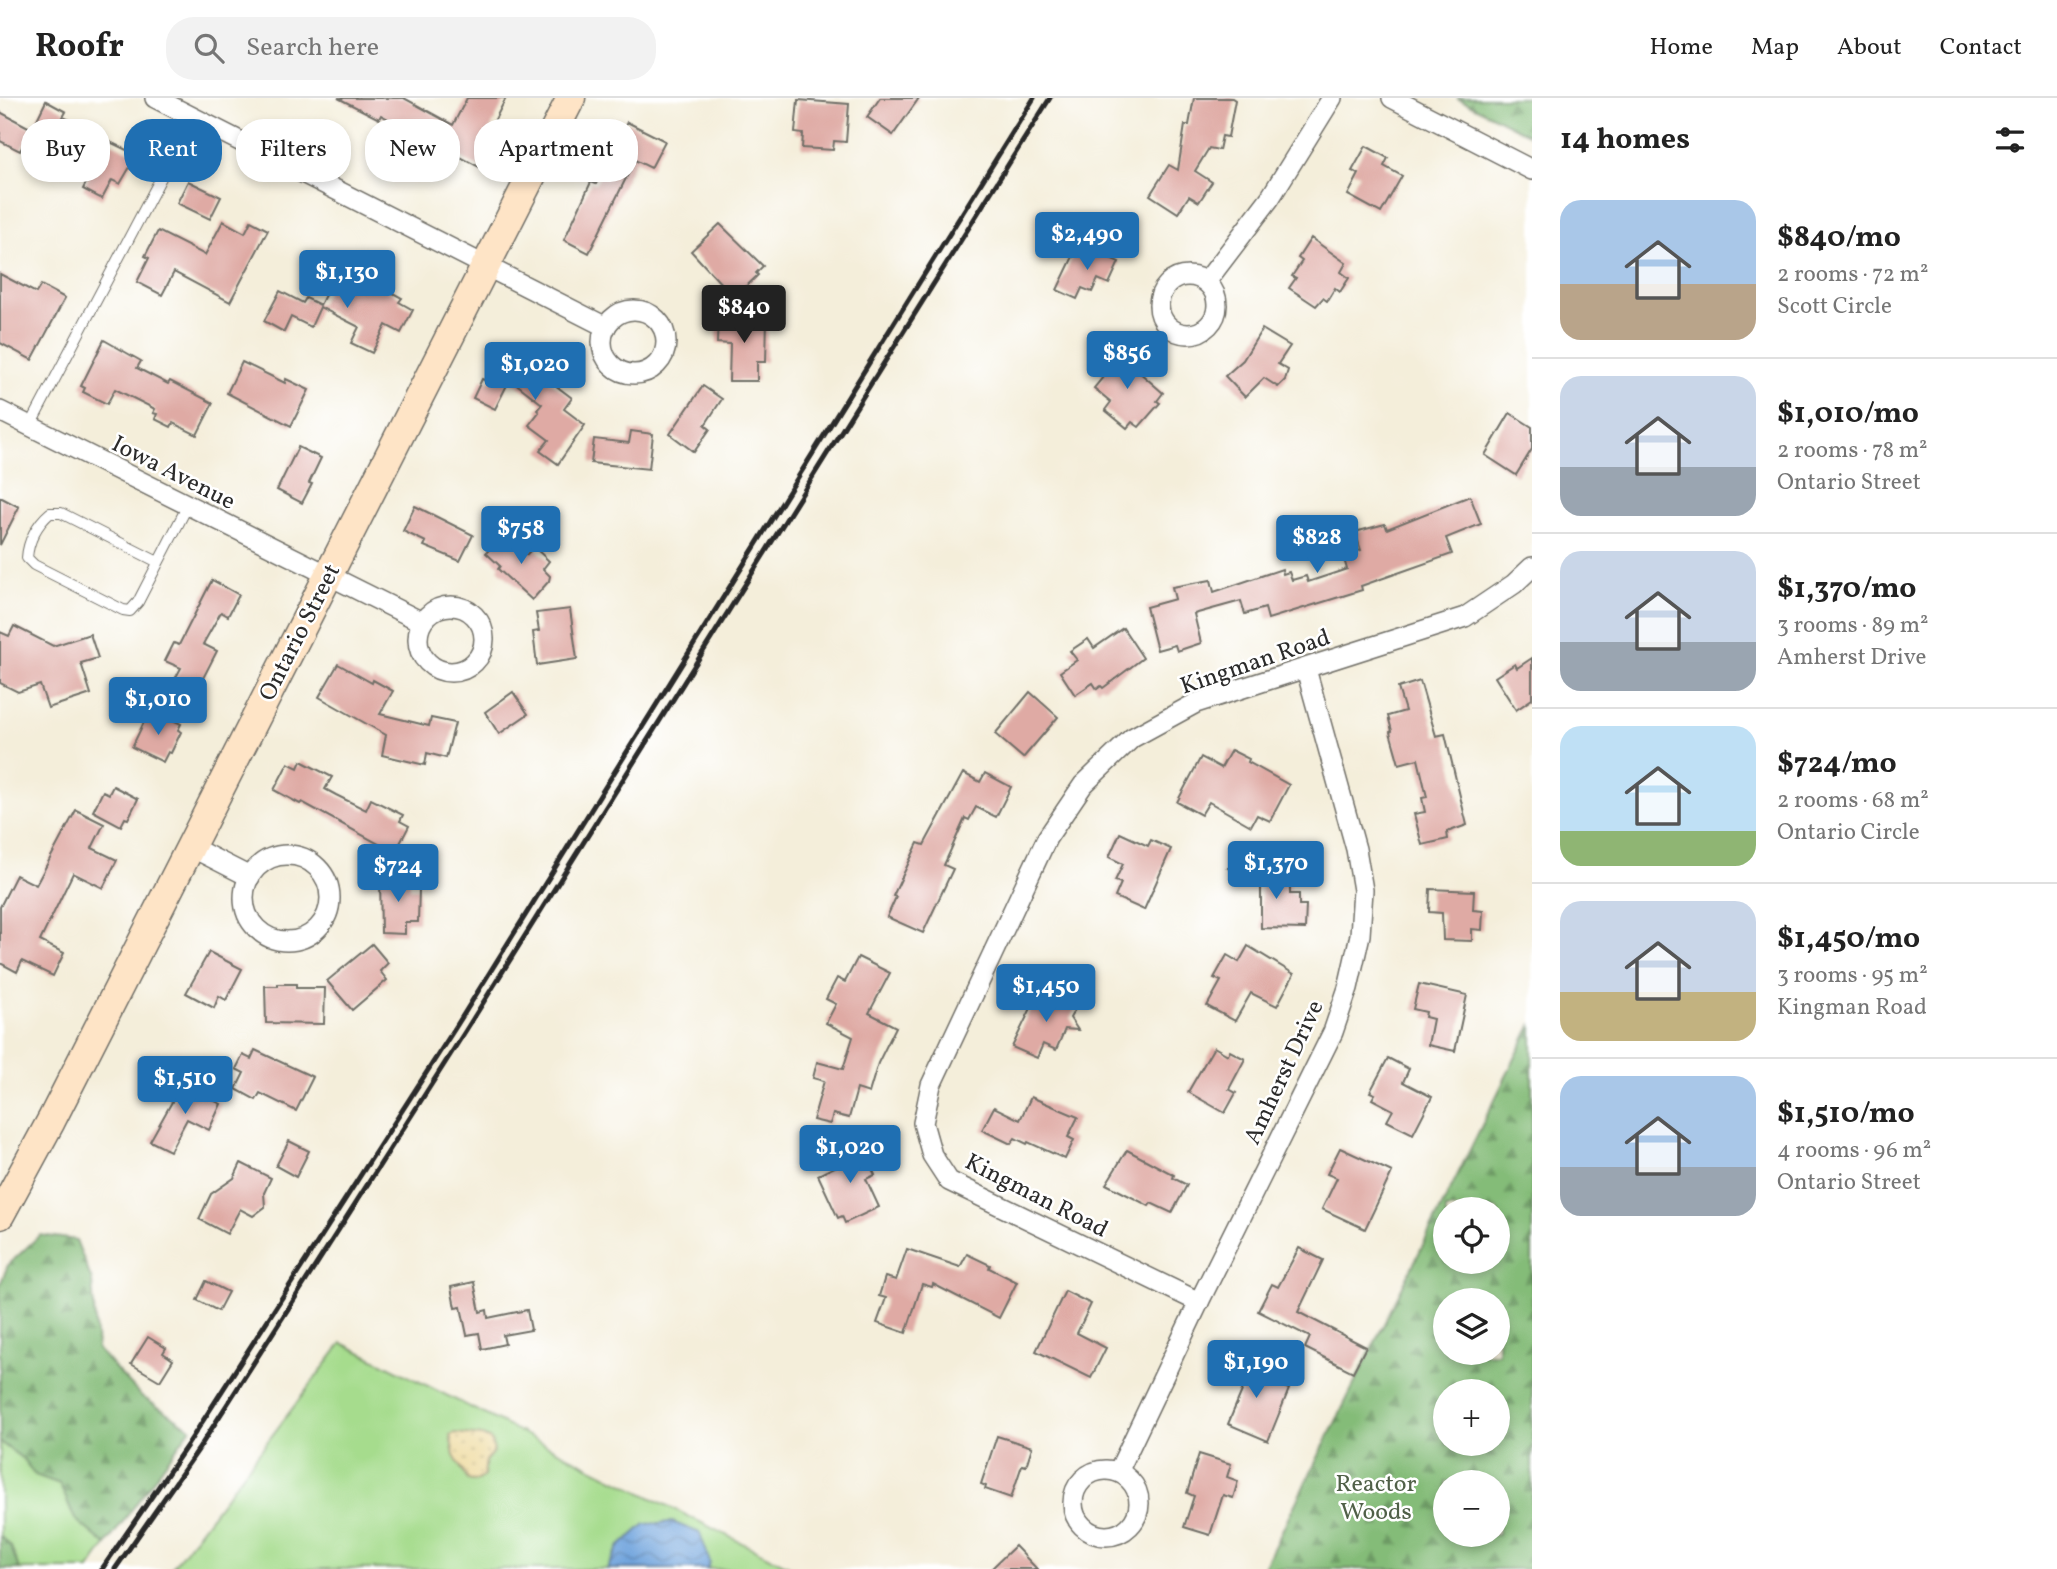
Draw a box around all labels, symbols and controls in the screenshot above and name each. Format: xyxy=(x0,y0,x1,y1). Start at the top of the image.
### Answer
search box xyxy=(166,17,656,80)
text: Roofr xyxy=(35,25,124,71)
icon: search xyxy=(190,29,228,67)
text: Search here xyxy=(246,30,379,66)
text: Home xyxy=(1649,31,1713,65)
text: Map xyxy=(1751,31,1799,65)
text: About xyxy=(1837,31,1902,65)
text: Contact xyxy=(1940,31,2022,65)
chip: Buy xyxy=(21,119,110,182)
chip: Rent xyxy=(124,119,222,182)
chip: Filters xyxy=(236,119,351,182)
chip: New xyxy=(365,119,460,182)
chip: Apartment xyxy=(474,119,638,182)
text: 14 homes xyxy=(1560,119,1690,161)
icon: filters xyxy=(1991,121,2029,159)
pin: $2,490 xyxy=(1030,212,1144,272)
text: $840/mo xyxy=(1777,217,1901,259)
text: $2,490 xyxy=(1051,219,1123,251)
icon: home xyxy=(1616,228,1700,312)
pin: $1,130 xyxy=(290,250,404,310)
text: $1,130 xyxy=(315,257,379,289)
text: 2 rooms · 72 m² xyxy=(1777,259,1928,291)
pin: $840 xyxy=(703,286,785,345)
text: Scott Circle xyxy=(1777,291,1892,323)
text: $840 xyxy=(718,292,770,324)
pin: $856 xyxy=(1086,331,1168,391)
text: $856 xyxy=(1103,338,1151,370)
pin: $1,020 xyxy=(478,342,592,402)
text: $1,020 xyxy=(501,349,569,381)
text: $1,010/mo xyxy=(1777,393,1919,435)
icon: home xyxy=(1616,404,1700,488)
street label: Iowa Avenue xyxy=(105,428,241,520)
text: 2 rooms · 78 m² xyxy=(1777,435,1928,467)
text: Ontario Street xyxy=(1777,467,1921,499)
pin: $758 xyxy=(480,506,562,566)
text: $758 xyxy=(497,513,545,545)
pin: $828 xyxy=(1276,516,1358,575)
text: $828 xyxy=(1292,522,1342,554)
street label: Ontario Street xyxy=(252,558,350,707)
text: $1,370/mo xyxy=(1777,568,1916,610)
icon: home xyxy=(1616,579,1700,663)
text: 3 rooms · 89 m² xyxy=(1777,610,1929,642)
street label: Kingman Road xyxy=(1176,621,1335,704)
text: Amherst Drive xyxy=(1777,642,1926,674)
pin: $1,010 xyxy=(101,678,215,737)
text: $1,010 xyxy=(125,684,191,716)
text: $724/mo xyxy=(1777,743,1897,785)
icon: home xyxy=(1616,754,1700,838)
text: 2 rooms · 68 m² xyxy=(1777,785,1929,817)
text: Ontario Circle xyxy=(1777,817,1920,849)
pin: $1,370 xyxy=(1219,842,1333,901)
pin: $724 xyxy=(357,844,439,904)
text: $1,370 xyxy=(1244,848,1308,880)
text: $724 xyxy=(373,851,423,883)
text: $1,450/mo xyxy=(1777,918,1920,960)
icon: home xyxy=(1616,929,1700,1013)
text: 3 rooms · 95 m² xyxy=(1777,960,1928,992)
pin: $1,450 xyxy=(989,964,1103,1024)
text: $1,450 xyxy=(1012,971,1080,1003)
text: Kingman Road xyxy=(1777,992,1927,1024)
street label: Amherst Drive xyxy=(1236,995,1333,1151)
pin: $1,510 xyxy=(128,1056,242,1116)
text: $1,510 xyxy=(154,1063,216,1095)
text: $1,510/mo xyxy=(1777,1093,1915,1135)
icon: home xyxy=(1616,1104,1700,1188)
pin: $1,020 xyxy=(793,1126,907,1185)
text: $1,020 xyxy=(816,1132,884,1164)
text: 4 rooms · 96 m² xyxy=(1777,1135,1931,1167)
street label: Kingman Road xyxy=(959,1146,1114,1247)
text: Ontario Street xyxy=(1777,1167,1921,1199)
map controls xyxy=(1433,1197,1510,1547)
button: locate xyxy=(1433,1197,1510,1274)
button: layers xyxy=(1433,1288,1510,1365)
pin: $1,190 xyxy=(1199,1340,1313,1400)
text: $1,190 xyxy=(1223,1347,1289,1379)
button: + xyxy=(1433,1379,1510,1456)
park label: Reactor Woods xyxy=(1336,1468,1417,1530)
button: − xyxy=(1433,1470,1510,1547)

